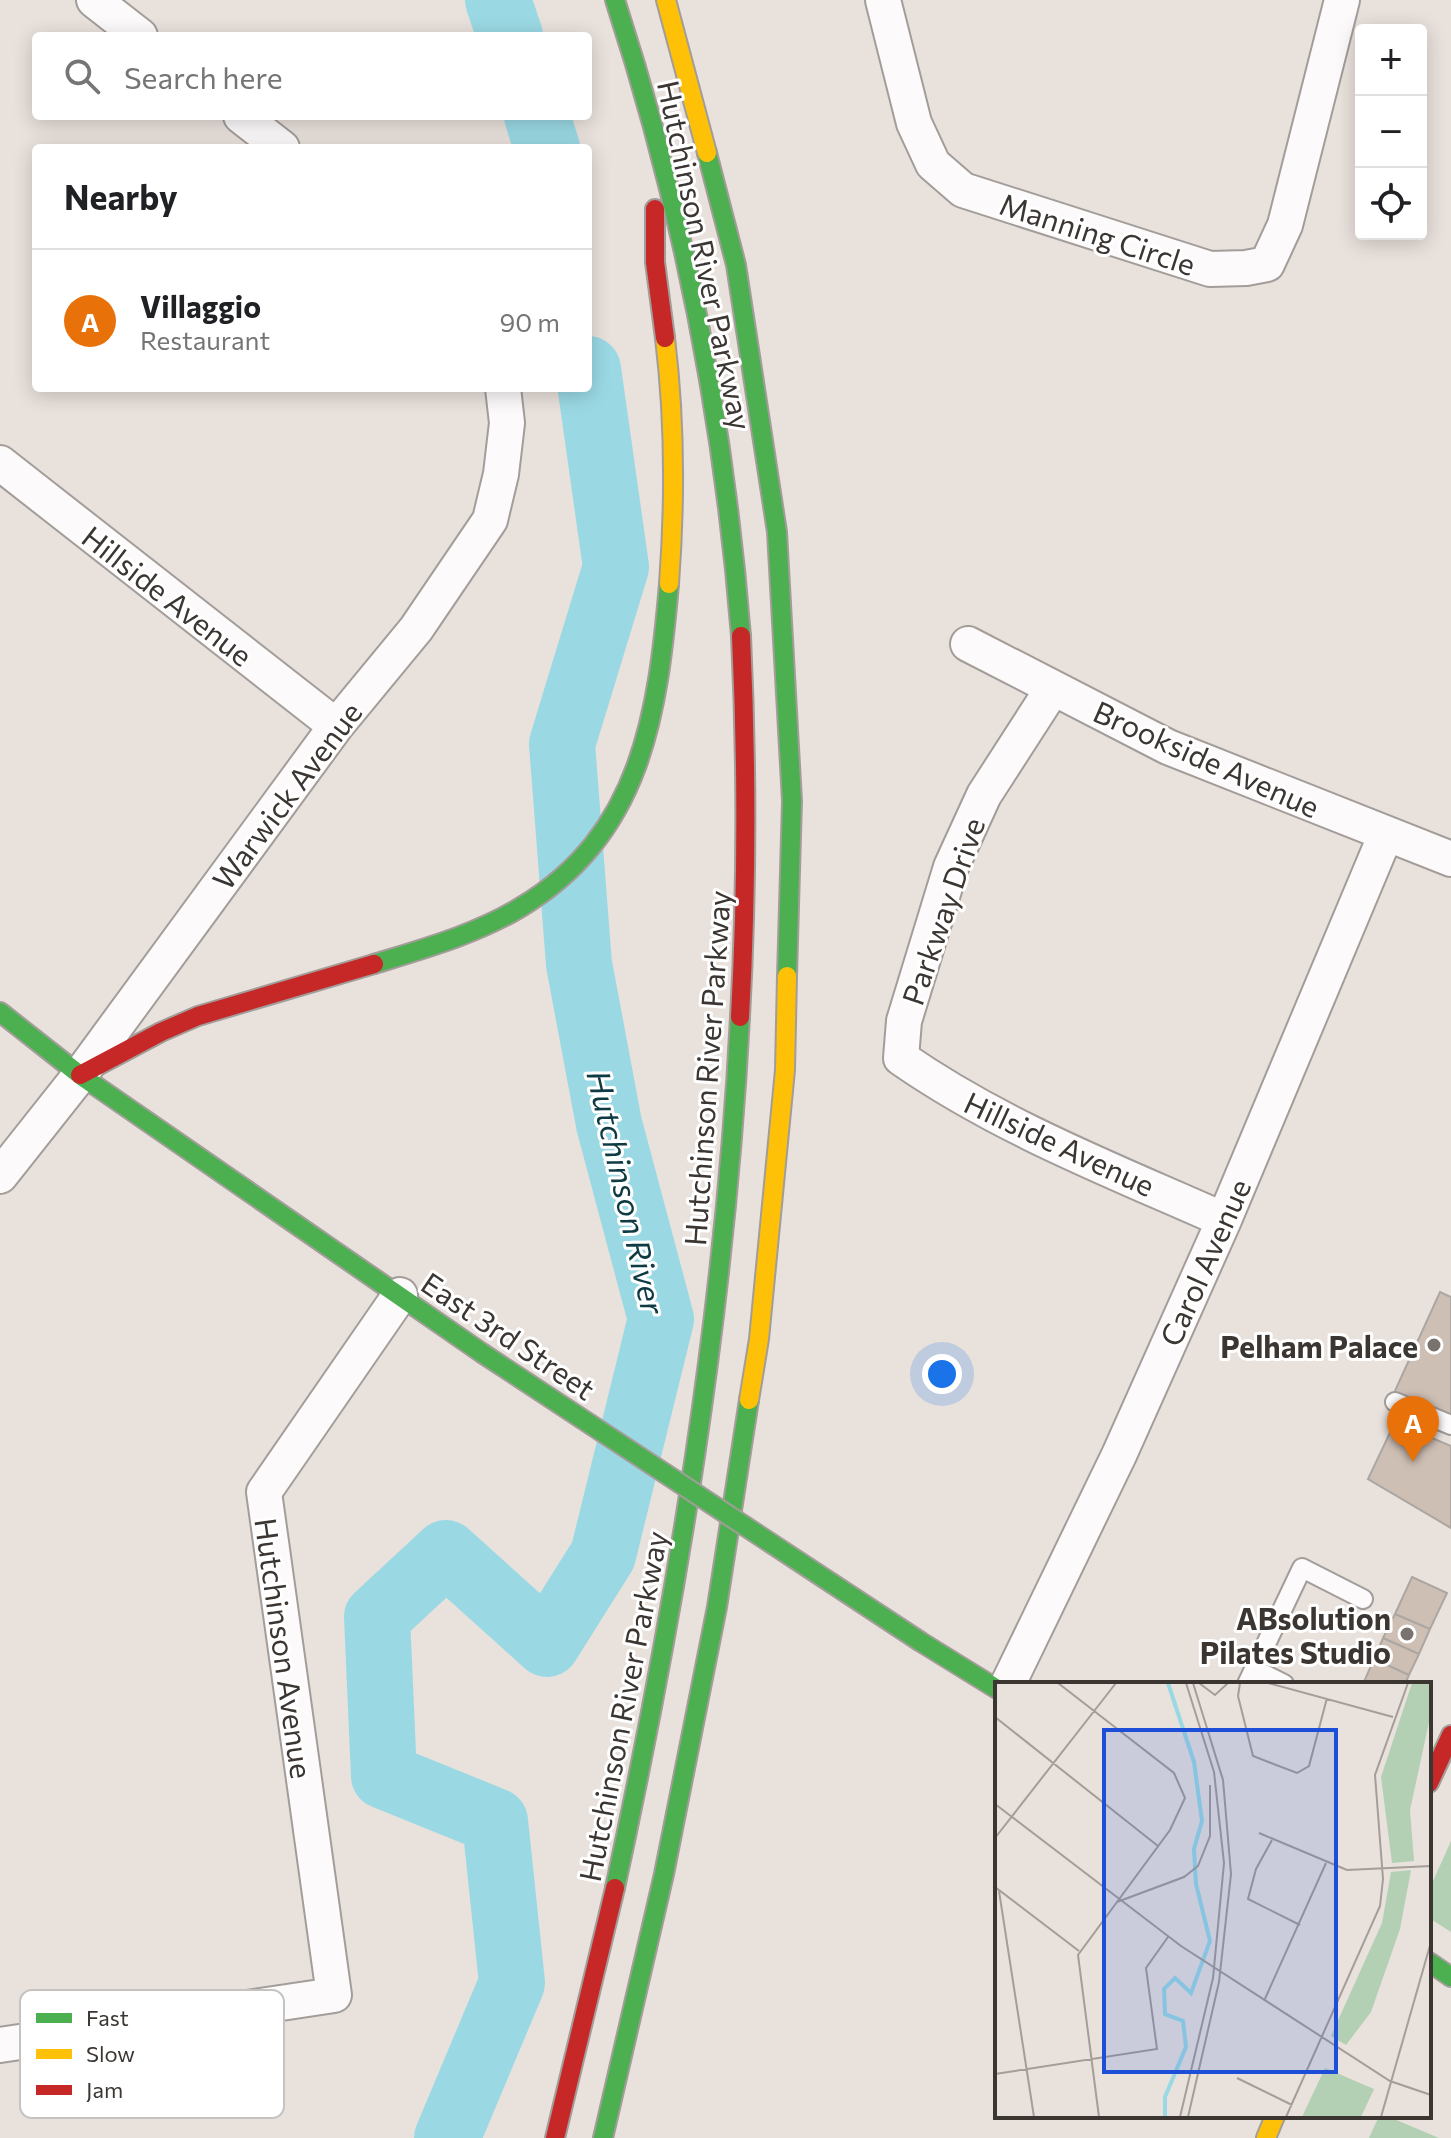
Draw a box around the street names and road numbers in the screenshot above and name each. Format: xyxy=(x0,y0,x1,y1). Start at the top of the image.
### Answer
street label: Hutchinson River Parkway xyxy=(651,77,761,433)
street label: Manning Circle xyxy=(996,184,1200,282)
street label: Hillside Avenue xyxy=(76,517,260,673)
street label: Brookside Avenue xyxy=(1088,692,1326,824)
street label: Warwick Avenue xyxy=(203,694,369,896)
street label: Parkway Drive xyxy=(893,813,991,1009)
street label: Hutchinson River Parkway xyxy=(675,889,737,1247)
street label: Hillside Avenue xyxy=(959,1083,1161,1203)
street label: Carol Avenue xyxy=(1151,1173,1257,1351)
street label: East 3rd Street xyxy=(415,1263,603,1407)
street label: Hutchinson Avenue xyxy=(248,1515,322,1781)
street label: Hutchinson River Parkway xyxy=(570,1528,674,1884)

